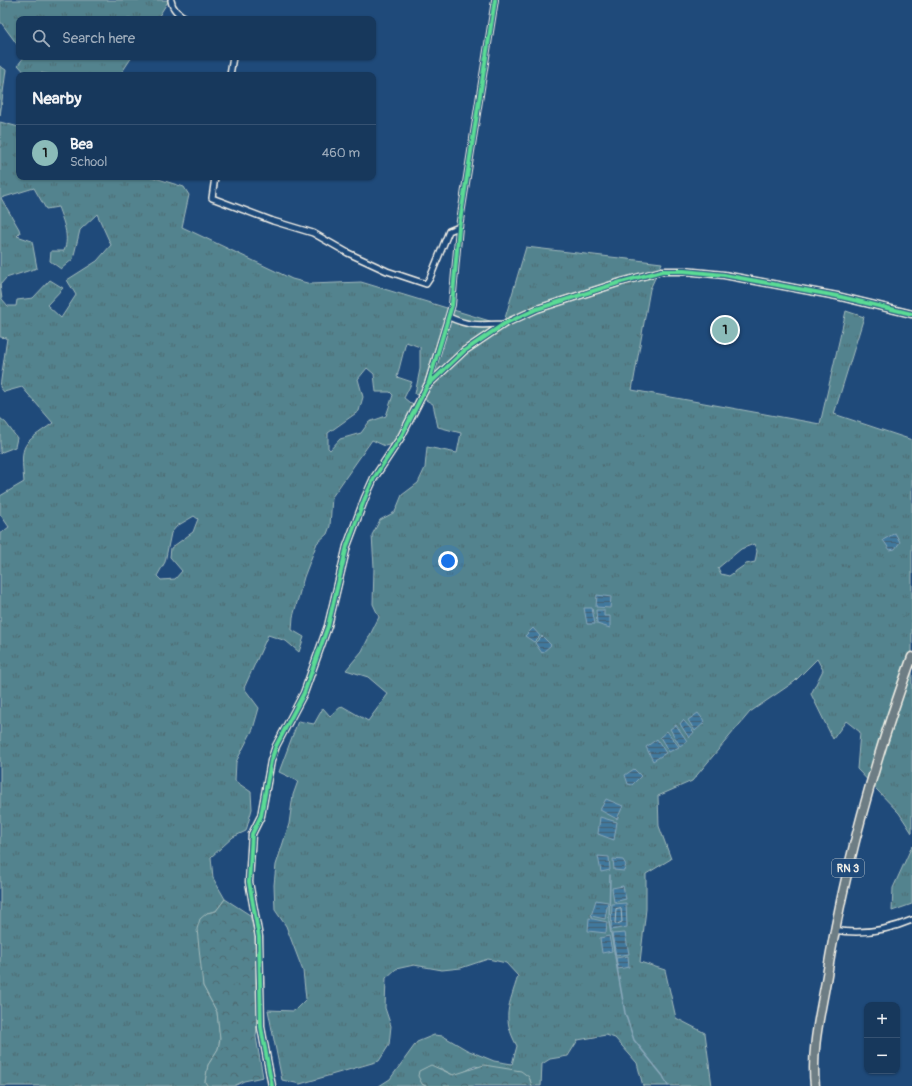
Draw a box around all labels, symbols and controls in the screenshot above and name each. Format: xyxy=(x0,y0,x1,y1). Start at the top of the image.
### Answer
search box xyxy=(16,16,376,60)
icon: search xyxy=(30,27,52,49)
text: Search here xyxy=(62,29,135,48)
text: Nearby xyxy=(32,88,81,109)
text: Bea xyxy=(70,135,93,154)
text: 1 xyxy=(42,145,48,161)
text: 460 m xyxy=(322,145,360,161)
text: School xyxy=(70,154,107,170)
pin: 1 xyxy=(712,315,738,345)
your location xyxy=(438,551,458,571)
road number: RN 3 xyxy=(832,859,864,877)
map controls xyxy=(864,1002,900,1074)
button: + xyxy=(864,1002,900,1038)
button: − xyxy=(864,1038,900,1074)

